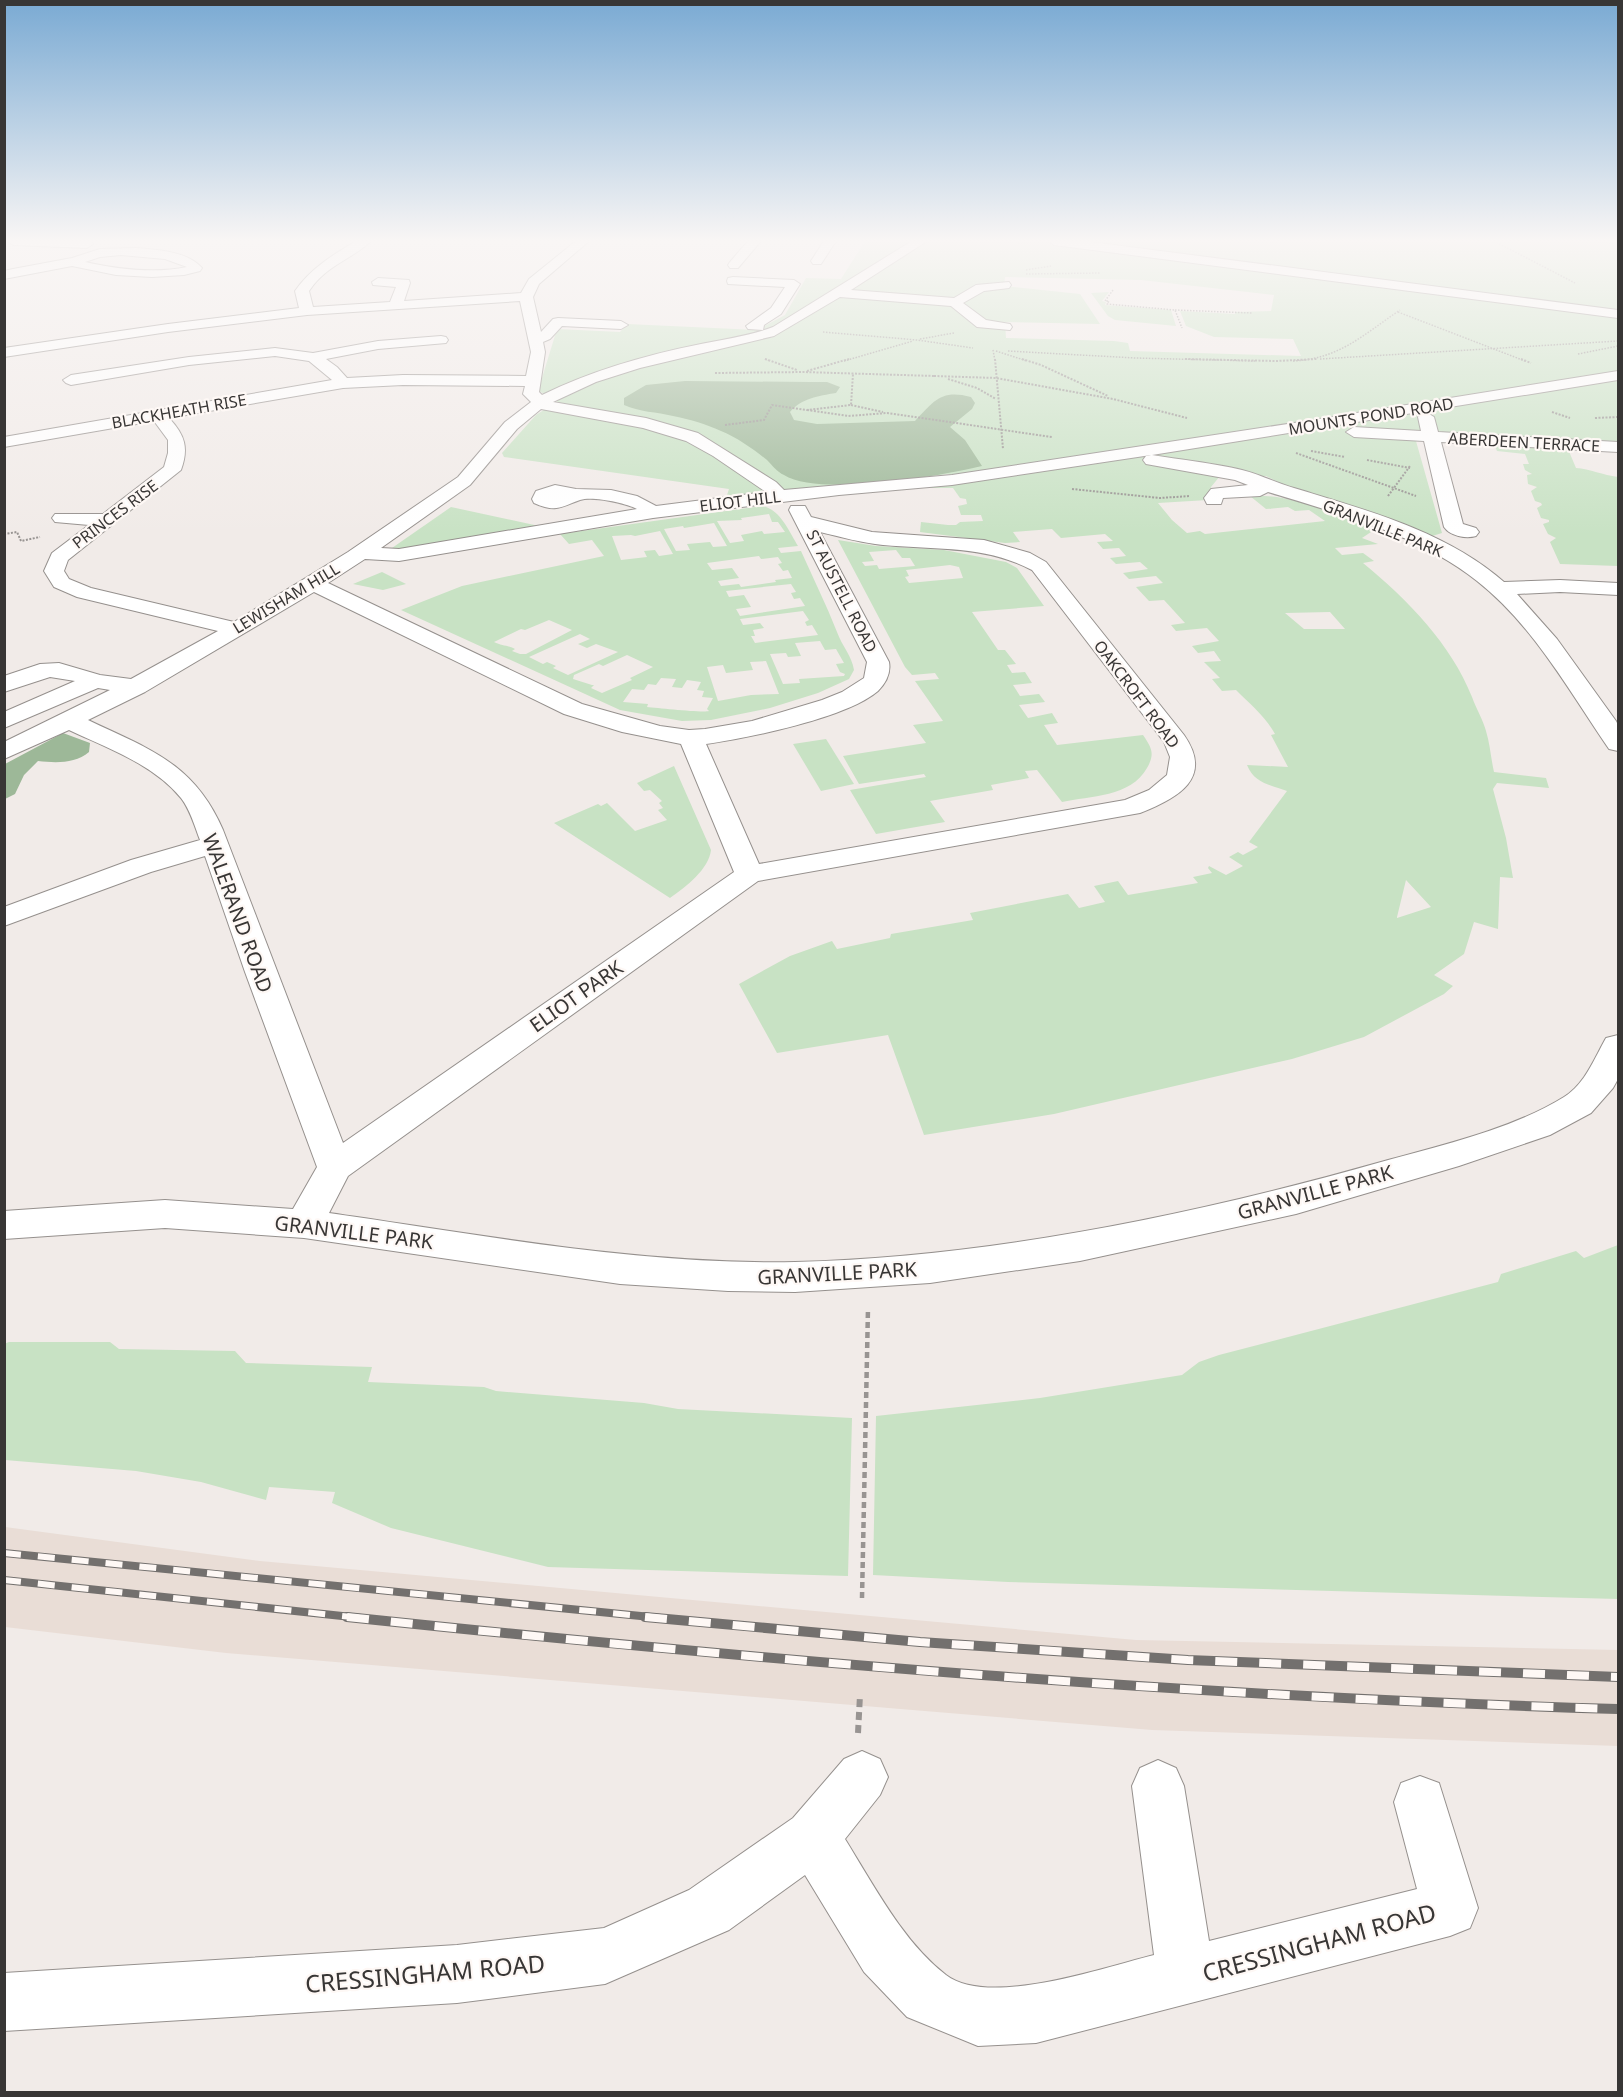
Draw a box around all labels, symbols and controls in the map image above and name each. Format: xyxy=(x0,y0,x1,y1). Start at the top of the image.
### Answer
street label: BLACKHEATH RISE xyxy=(110,388,248,434)
street label: MOUNTS POND ROAD xyxy=(1287,392,1455,440)
street label: ABERDEEN TERRACE xyxy=(1448,427,1600,457)
street label: PRINCES RISE xyxy=(68,474,162,554)
street label: ELIOT HILL xyxy=(698,485,782,517)
street label: GRANVILLE PARK xyxy=(1320,494,1446,562)
street label: ST AUSTELL ROAD xyxy=(801,526,883,656)
street label: LEWISHAM HILL xyxy=(228,557,344,639)
street label: OAKCROFT ROAD xyxy=(1089,635,1185,753)
street label: WALERAND ROAD xyxy=(197,830,279,996)
street label: ELIOT PARK xyxy=(524,953,629,1038)
street label: GRANVILLE PARK xyxy=(1234,1158,1396,1226)
street label: GRANVILLE PARK xyxy=(273,1209,436,1255)
street label: GRANVILLE PARK xyxy=(757,1255,918,1291)
street label: CRESSINGHAM ROAD xyxy=(1198,1895,1440,1989)
street label: CRESSINGHAM ROAD xyxy=(304,1946,546,2000)

